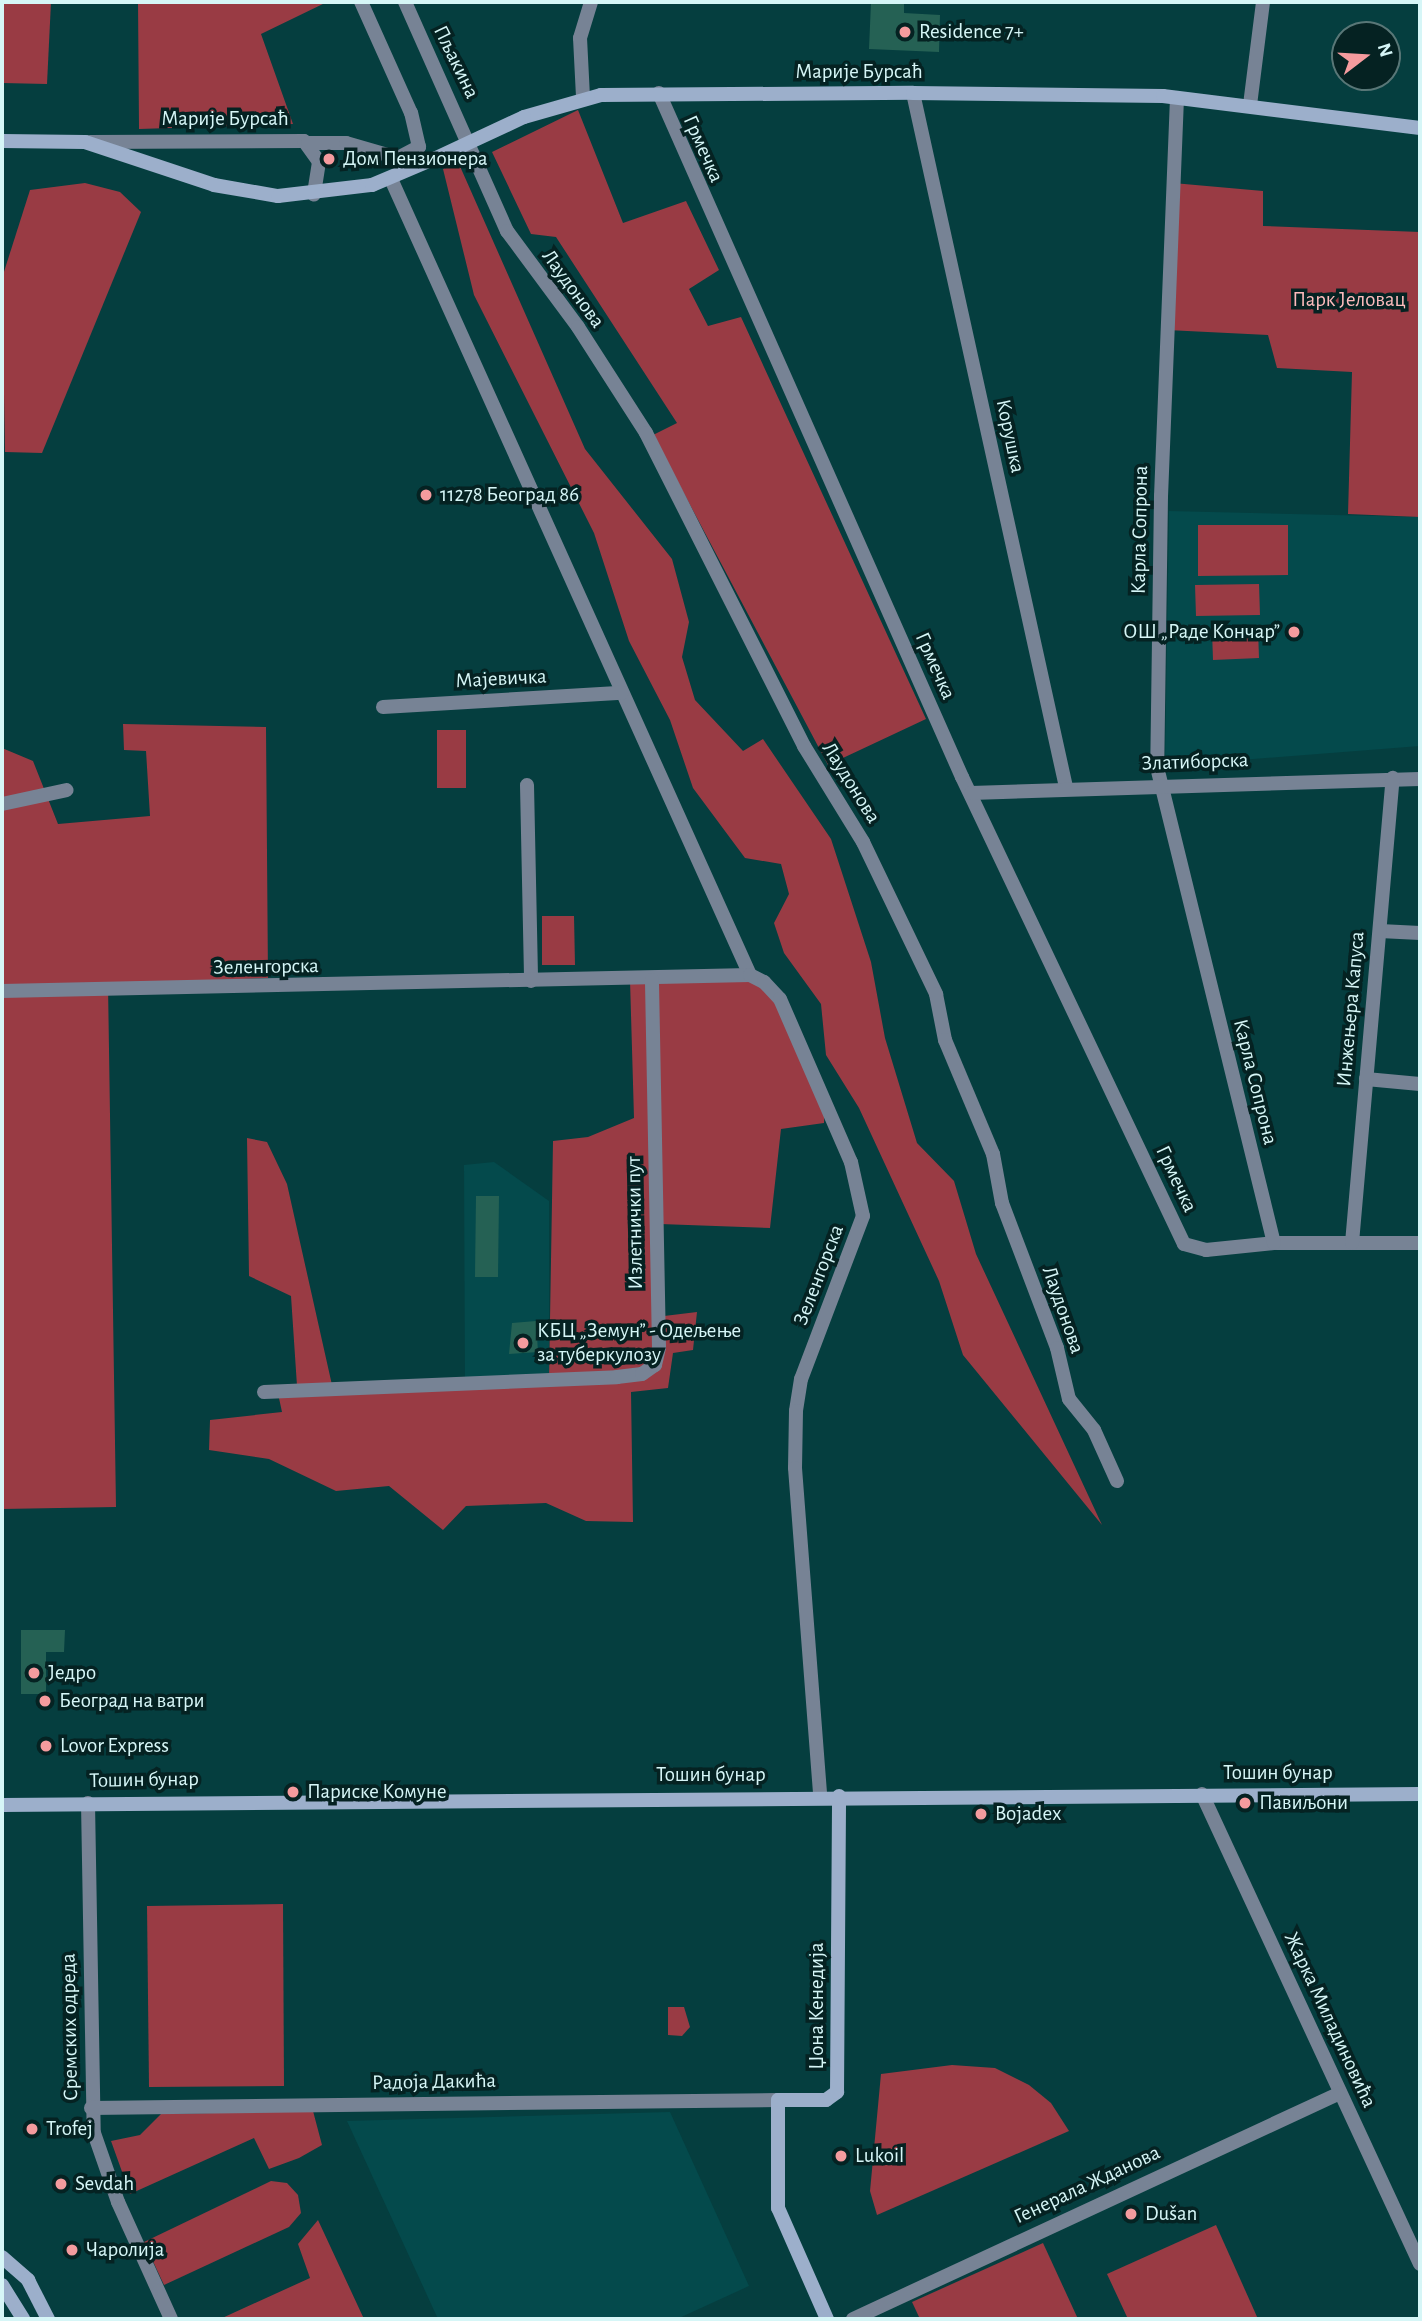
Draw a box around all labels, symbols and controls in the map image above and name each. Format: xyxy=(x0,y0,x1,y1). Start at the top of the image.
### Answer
place label: Residence 7+ xyxy=(919,19,1024,45)
street label: Пљакина xyxy=(428,21,484,103)
north arrow xyxy=(1331,21,1401,91)
marker: Residence 7+ xyxy=(897,24,913,40)
text: N xyxy=(1374,41,1396,59)
street label: Марије Бурсаћ xyxy=(795,59,923,85)
street label: Марије Бурсаћ xyxy=(161,106,289,132)
street label: Грмечка xyxy=(677,112,729,186)
place label: Дом Пензионера xyxy=(343,146,488,172)
marker: Дом Пензионера xyxy=(321,151,337,167)
street label: Лаудонова xyxy=(536,245,610,333)
park label: Парк Јеловац xyxy=(1292,287,1406,313)
street label: Корушка xyxy=(990,397,1030,475)
street label: Карла Сопрона xyxy=(1126,465,1154,595)
place label: 11278 Београд 86 xyxy=(440,482,579,508)
marker: 11278 Београд 86 xyxy=(418,487,434,503)
place label: ОШ „Раде Кончар” xyxy=(1123,619,1280,645)
marker: ОШ „Раде Кончар” xyxy=(1286,624,1302,640)
street label: Грмечка xyxy=(909,629,961,703)
street label: Мајевичка xyxy=(455,664,547,694)
street label: Лаудонова xyxy=(816,738,886,828)
street label: Златиборска xyxy=(1141,748,1249,776)
street label: Инжењера Капуса xyxy=(1332,930,1370,1088)
street label: Зеленгорска xyxy=(213,953,319,981)
street label: Карла Сопрона xyxy=(1227,1017,1283,1147)
street label: Грмечка xyxy=(1150,1142,1202,1216)
street label: Излетнички пут xyxy=(621,1156,649,1290)
street label: Зеленгорска xyxy=(788,1221,850,1329)
street label: Лаудонова xyxy=(1036,1263,1090,1357)
place label: КБЦ „Земун” - Одељење за туберкулозу xyxy=(537,1318,741,1368)
marker: КБЦ „Земун” - Одељење за туберкулозу xyxy=(515,1335,531,1351)
place label: Једро xyxy=(48,1660,96,1686)
marker: Једро xyxy=(26,1665,42,1681)
place label: Београд на ватри xyxy=(59,1688,205,1714)
marker: Београд на ватри xyxy=(37,1693,53,1709)
place label: Lovor Express xyxy=(60,1733,169,1759)
marker: Lovor Express xyxy=(38,1738,54,1754)
street label: Тошин бунар xyxy=(1223,1760,1333,1786)
street label: Тошин бунар xyxy=(656,1762,766,1788)
street label: Тошин бунар xyxy=(89,1766,199,1794)
place label: Париске Комуне xyxy=(307,1779,447,1805)
marker: Париске Комуне xyxy=(285,1784,301,1800)
place label: Павиљони xyxy=(1259,1790,1348,1816)
marker: Павиљони xyxy=(1237,1795,1253,1811)
place label: Bojadex xyxy=(995,1801,1061,1827)
marker: Bojadex xyxy=(973,1806,989,1822)
street label: Жарка Миладиновића xyxy=(1278,1928,1382,2112)
street label: Џона Кенедија xyxy=(804,1942,830,2070)
street label: Сремских одреда xyxy=(56,1953,84,2101)
street label: Радоја Дакића xyxy=(372,2068,496,2096)
place label: Trofej xyxy=(46,2116,93,2142)
marker: Trofej xyxy=(24,2121,40,2137)
street label: Генерала Жданова xyxy=(1010,2140,1164,2230)
place label: Lukoil xyxy=(855,2143,904,2169)
marker: Lukoil xyxy=(833,2148,849,2164)
place label: Sevdah xyxy=(75,2171,134,2197)
marker: Sevdah xyxy=(53,2176,69,2192)
place label: Dušan xyxy=(1145,2201,1197,2227)
marker: Dušan xyxy=(1123,2206,1139,2222)
place label: Чаролија xyxy=(86,2237,164,2263)
marker: Чаролија xyxy=(64,2242,80,2258)

